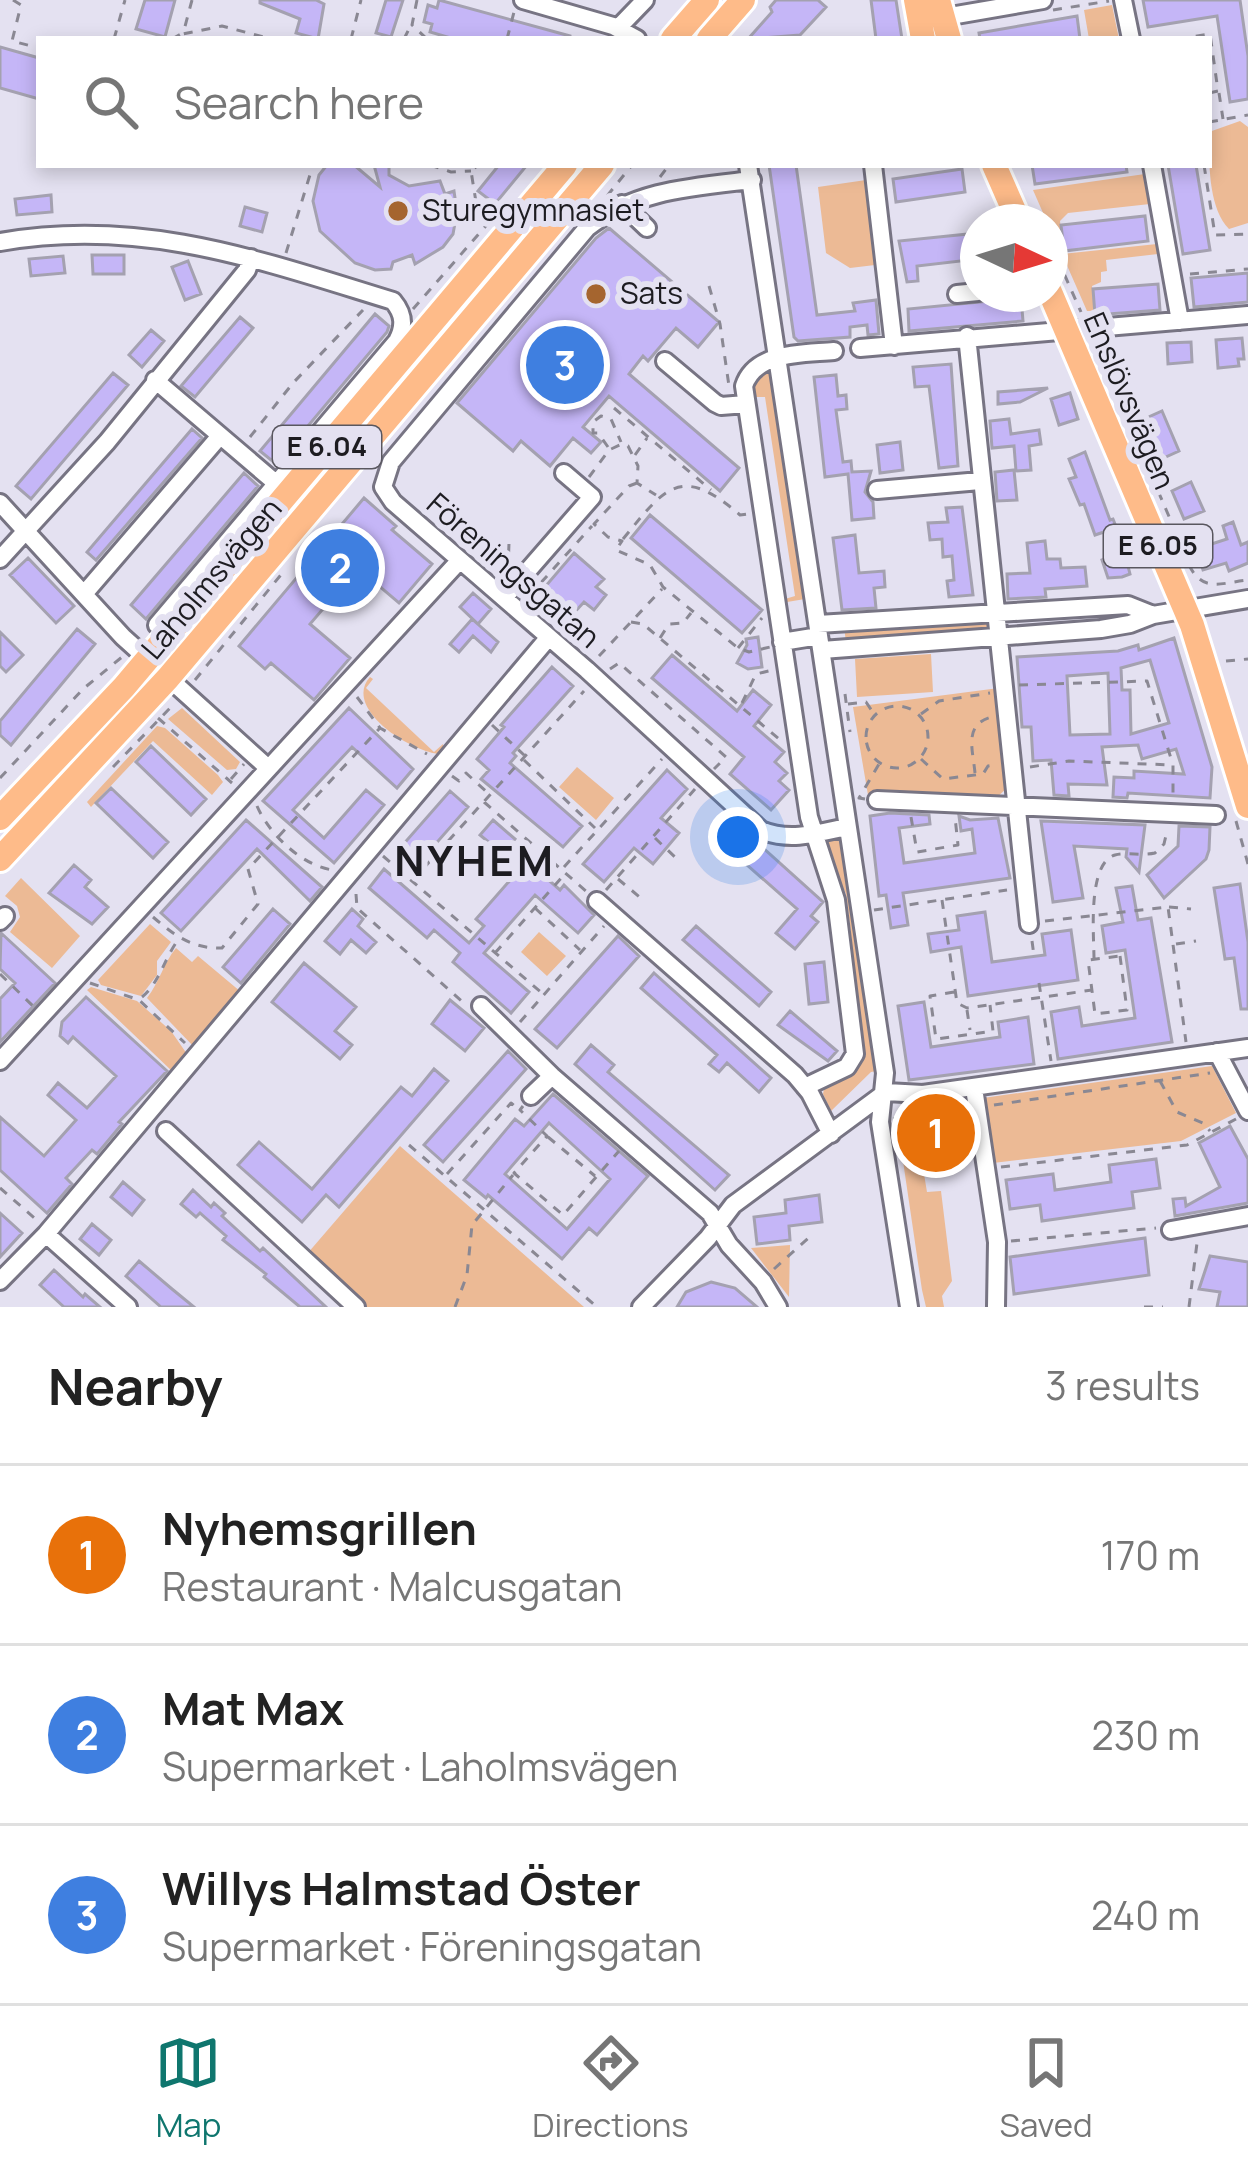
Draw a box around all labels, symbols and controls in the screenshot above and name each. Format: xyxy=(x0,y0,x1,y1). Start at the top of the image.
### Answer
search box xyxy=(36,36,1212,168)
icon: search xyxy=(78,69,144,135)
text: Search here xyxy=(174,71,424,133)
place label: Sturegymnasiet xyxy=(422,189,644,230)
marker: Sturegymnasiet xyxy=(385,198,411,224)
north arrow xyxy=(960,204,1068,312)
place label: Sats xyxy=(620,272,683,313)
marker: Sats xyxy=(583,281,609,307)
street label: Enslövsvägen xyxy=(1075,306,1186,495)
pin: 3 xyxy=(526,320,604,410)
road number: E 6.04 xyxy=(273,426,381,468)
street label: Föreningsgatan xyxy=(419,483,609,657)
street label: Laholmsvägen xyxy=(131,489,290,667)
pin: 2 xyxy=(301,523,379,613)
road number: E 6.05 xyxy=(1104,525,1212,567)
your location xyxy=(708,807,768,867)
district label: NYHEM xyxy=(394,831,556,889)
pin: 1 xyxy=(897,1088,975,1178)
text: Nearby xyxy=(48,1351,223,1420)
text: 3 results xyxy=(1045,1358,1200,1412)
text: Nyhemsgrillen xyxy=(162,1497,477,1559)
text: 1 xyxy=(78,1528,96,1582)
text: 170 m xyxy=(1101,1528,1200,1582)
text: Restaurant · Malcusgatan xyxy=(162,1559,622,1613)
text: Mat Max xyxy=(162,1677,344,1739)
text: 2 xyxy=(75,1708,99,1762)
text: 230 m xyxy=(1092,1708,1200,1762)
text: Supermarket · Laholmsvägen xyxy=(162,1739,678,1793)
text: Willys Halmstad Öster xyxy=(162,1857,641,1919)
text: 3 xyxy=(76,1888,98,1942)
text: 240 m xyxy=(1091,1888,1200,1942)
text: Supermarket · Föreningsgatan xyxy=(162,1919,702,1973)
tab: Map xyxy=(155,2030,221,2147)
tab: Directions xyxy=(532,2030,689,2147)
tab: Saved xyxy=(1000,2030,1093,2147)

